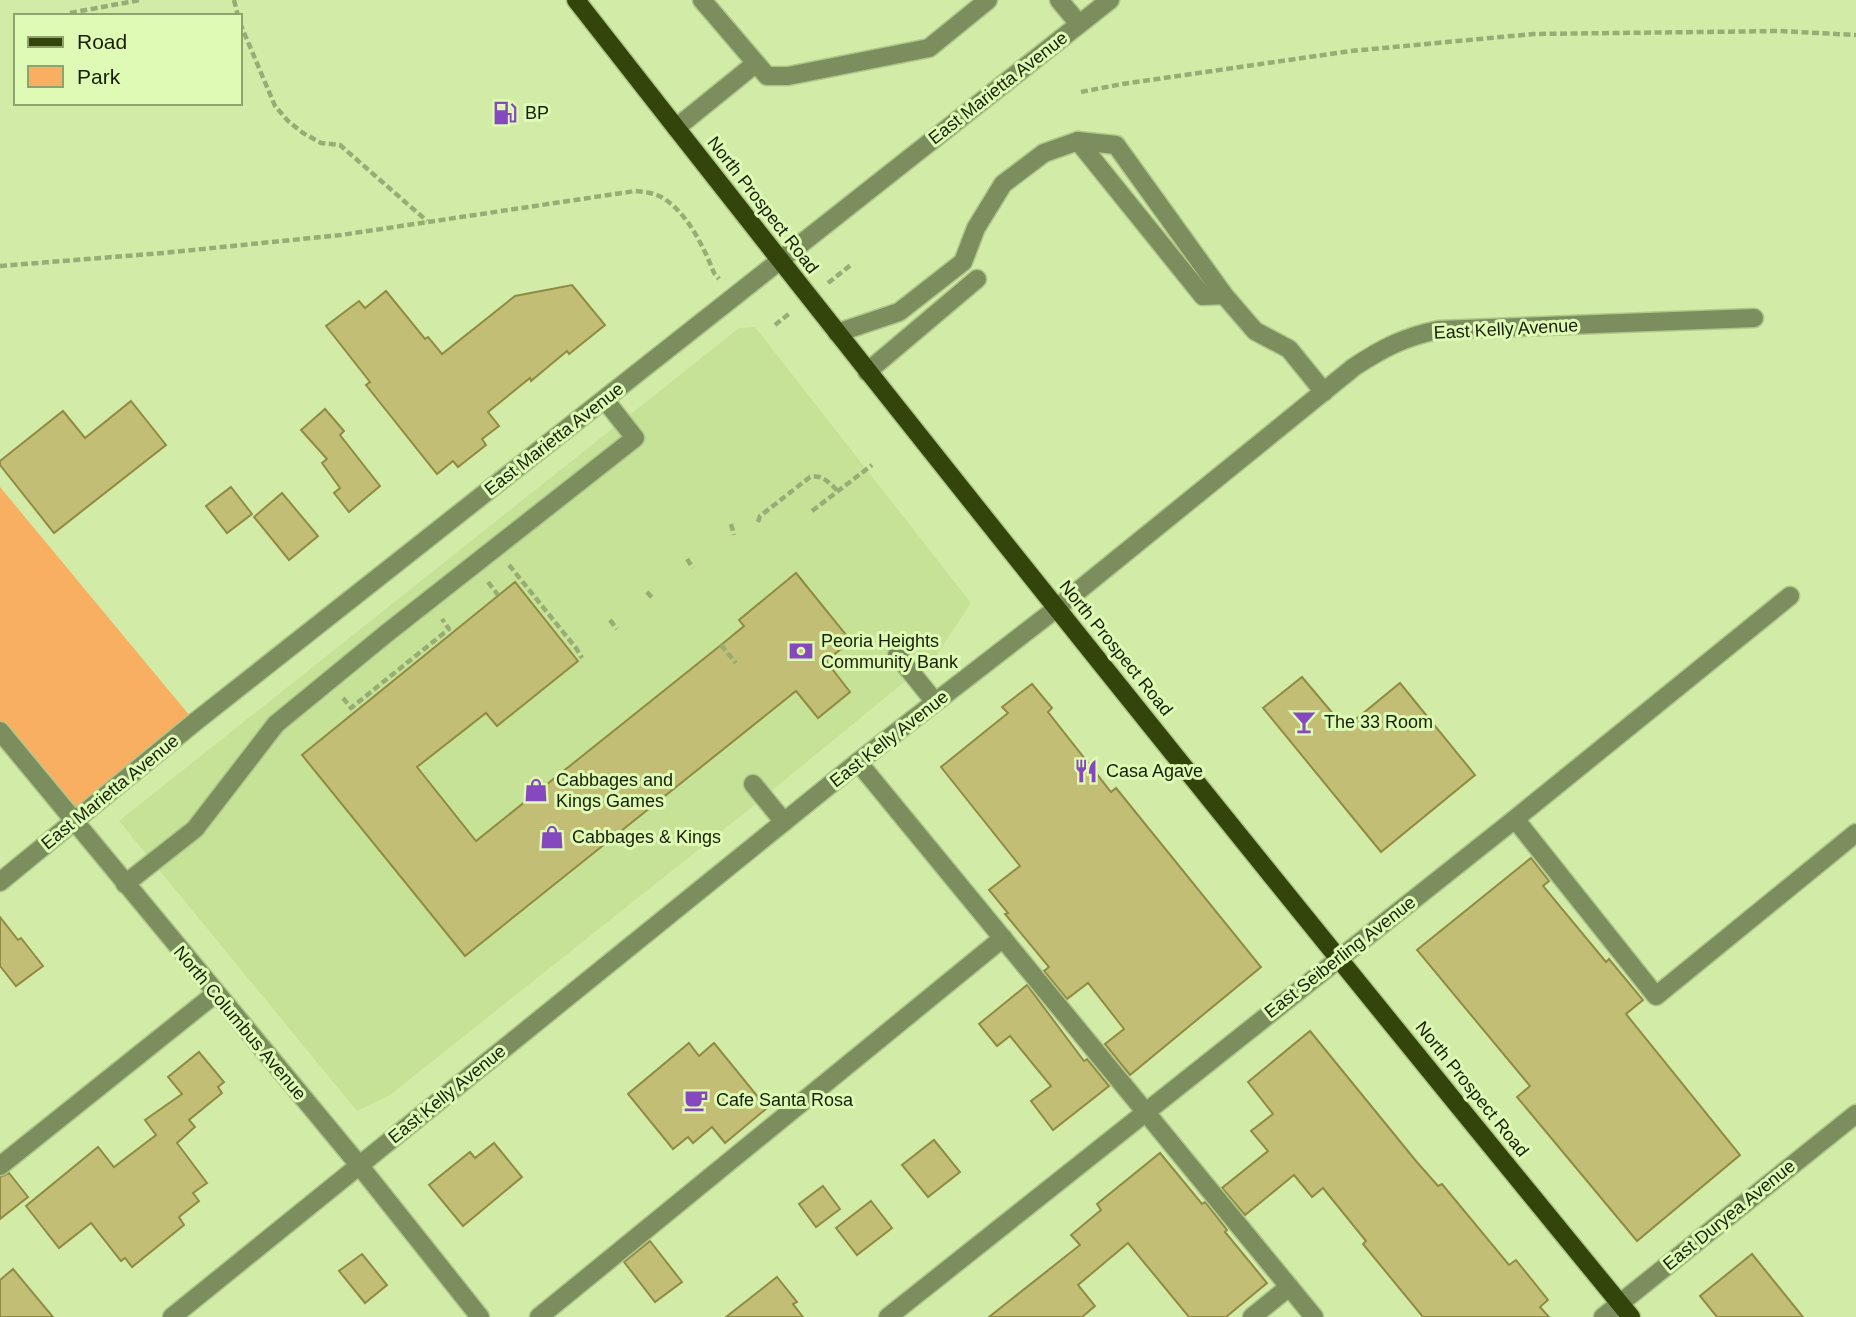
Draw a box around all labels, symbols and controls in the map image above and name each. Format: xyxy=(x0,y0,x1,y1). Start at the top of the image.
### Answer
legend xyxy=(14,14,242,105)
street label: East Marietta Avenue xyxy=(925,28,1071,148)
text: Road xyxy=(77,30,127,53)
text: Park xyxy=(77,65,121,88)
fuel station icon: BP xyxy=(491,99,519,127)
place label: BP xyxy=(525,103,549,123)
street label: North Prospect Road xyxy=(703,133,823,277)
street label: East Kelly Avenue xyxy=(1433,315,1579,343)
street label: East Marietta Avenue xyxy=(481,379,627,499)
street label: North Prospect Road xyxy=(1055,576,1177,720)
place label: Peoria Heights Community Bank xyxy=(821,631,959,672)
bank icon: Peoria Heights Community Bank xyxy=(787,637,815,665)
street label: East Kelly Avenue xyxy=(826,687,952,791)
bar icon: The 33 Room xyxy=(1290,708,1318,736)
place label: The 33 Room xyxy=(1324,712,1433,732)
street label: East Marietta Avenue xyxy=(37,730,183,854)
restaurant icon: Casa Agave xyxy=(1072,757,1100,785)
place label: Casa Agave xyxy=(1106,761,1203,781)
place label: Cabbages and Kings Games xyxy=(556,770,673,811)
shop icon: Cabbages and Kings Games xyxy=(522,776,550,804)
shop icon: Cabbages & Kings xyxy=(538,823,566,851)
place label: Cabbages & Kings xyxy=(572,827,721,847)
street label: East Seiberling Avenue xyxy=(1261,892,1419,1022)
street label: North Columbus Avenue xyxy=(170,942,310,1104)
street label: North Prospect Road xyxy=(1411,1017,1533,1161)
street label: East Kelly Avenue xyxy=(384,1041,510,1147)
cafe icon: Cafe Santa Rosa xyxy=(682,1086,710,1114)
place label: Cafe Santa Rosa xyxy=(716,1090,854,1110)
street label: East Duryea Avenue xyxy=(1659,1156,1799,1274)

